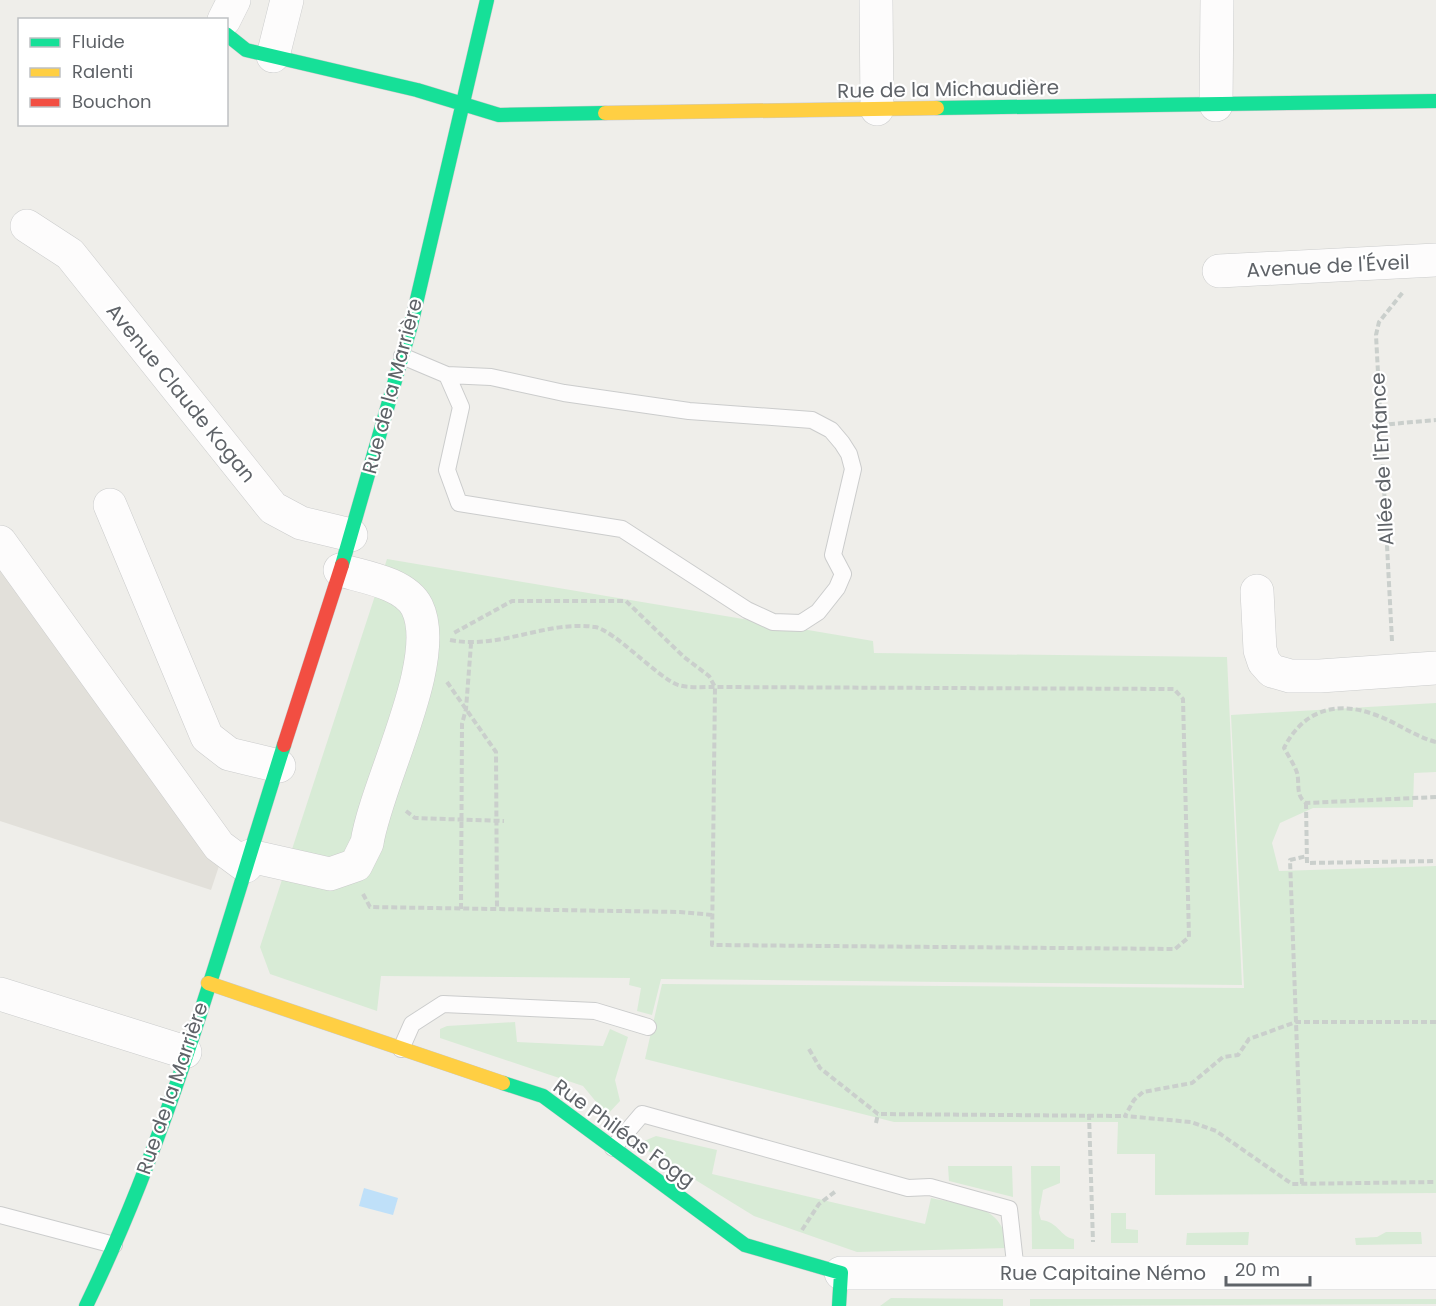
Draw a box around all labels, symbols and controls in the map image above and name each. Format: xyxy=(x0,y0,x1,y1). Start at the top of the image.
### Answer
legend xyxy=(18,18,228,126)
text: Fluide xyxy=(72,29,125,54)
text: Ralenti xyxy=(72,59,133,84)
street label: Rue de la Michaudière xyxy=(837,73,1059,105)
text: Bouchon xyxy=(72,89,152,114)
street label: Avenue de l'Éveil xyxy=(1246,248,1410,284)
street label: Rue de la Marrière xyxy=(355,295,429,477)
street label: Avenue Claude Kogan xyxy=(100,298,262,488)
street label: Allée de l'Enfance xyxy=(1363,372,1401,546)
street label: Rue de la Marrière xyxy=(129,998,215,1178)
street label: Rue Philéas Fogg xyxy=(548,1072,700,1194)
scale bar xyxy=(1226,1249,1310,1287)
text: 20 m xyxy=(1235,1257,1280,1282)
street label: Rue Capitaine Némo xyxy=(1000,1259,1206,1287)

